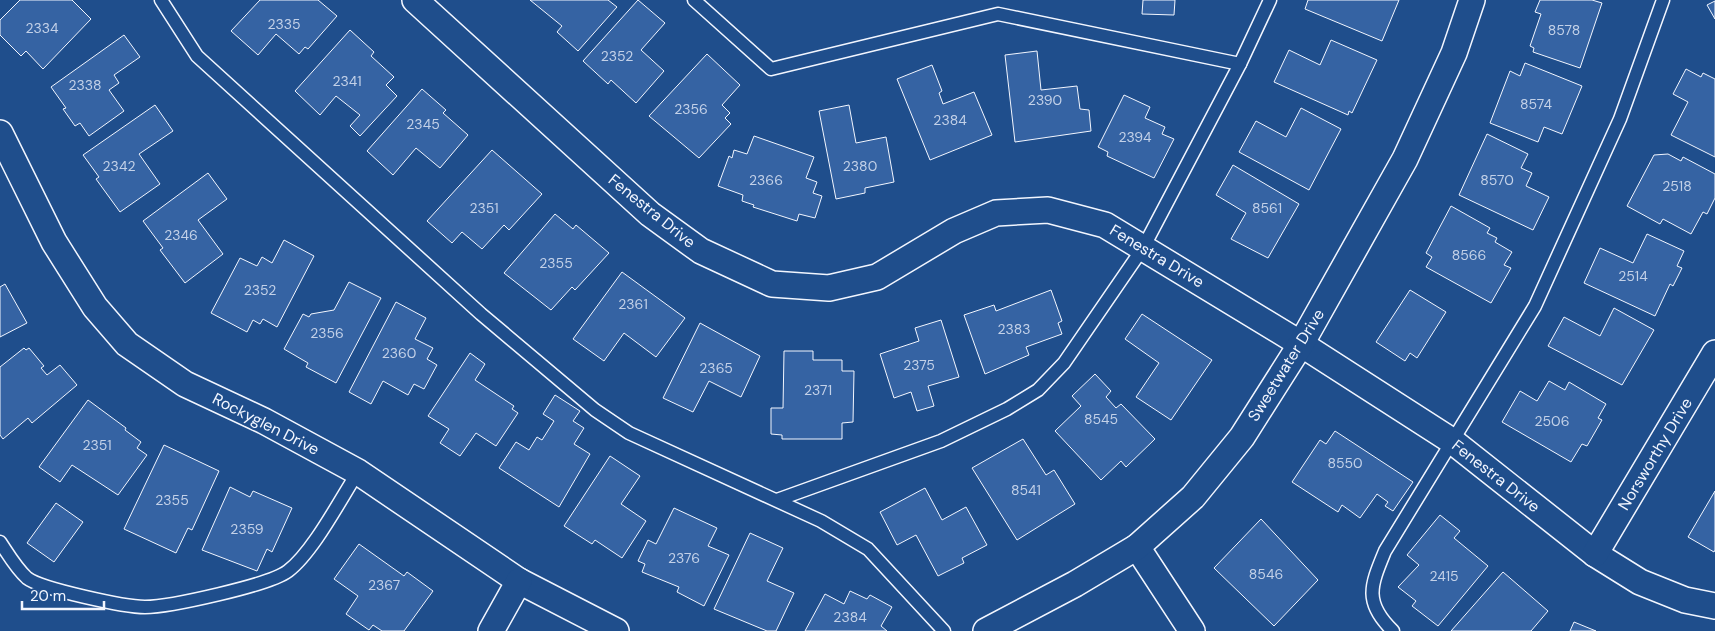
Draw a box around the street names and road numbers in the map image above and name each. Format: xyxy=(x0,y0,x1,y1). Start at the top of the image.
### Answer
street label: Fenestra Drive xyxy=(604,169,700,253)
street label: Fenestra Drive xyxy=(1106,220,1208,292)
street label: Sweetwater Drive xyxy=(1243,305,1329,425)
street label: Rockyglen Drive xyxy=(209,388,323,460)
street label: Norsworthy Drive xyxy=(1613,394,1697,514)
street label: Fenestra Drive xyxy=(1448,435,1544,517)

